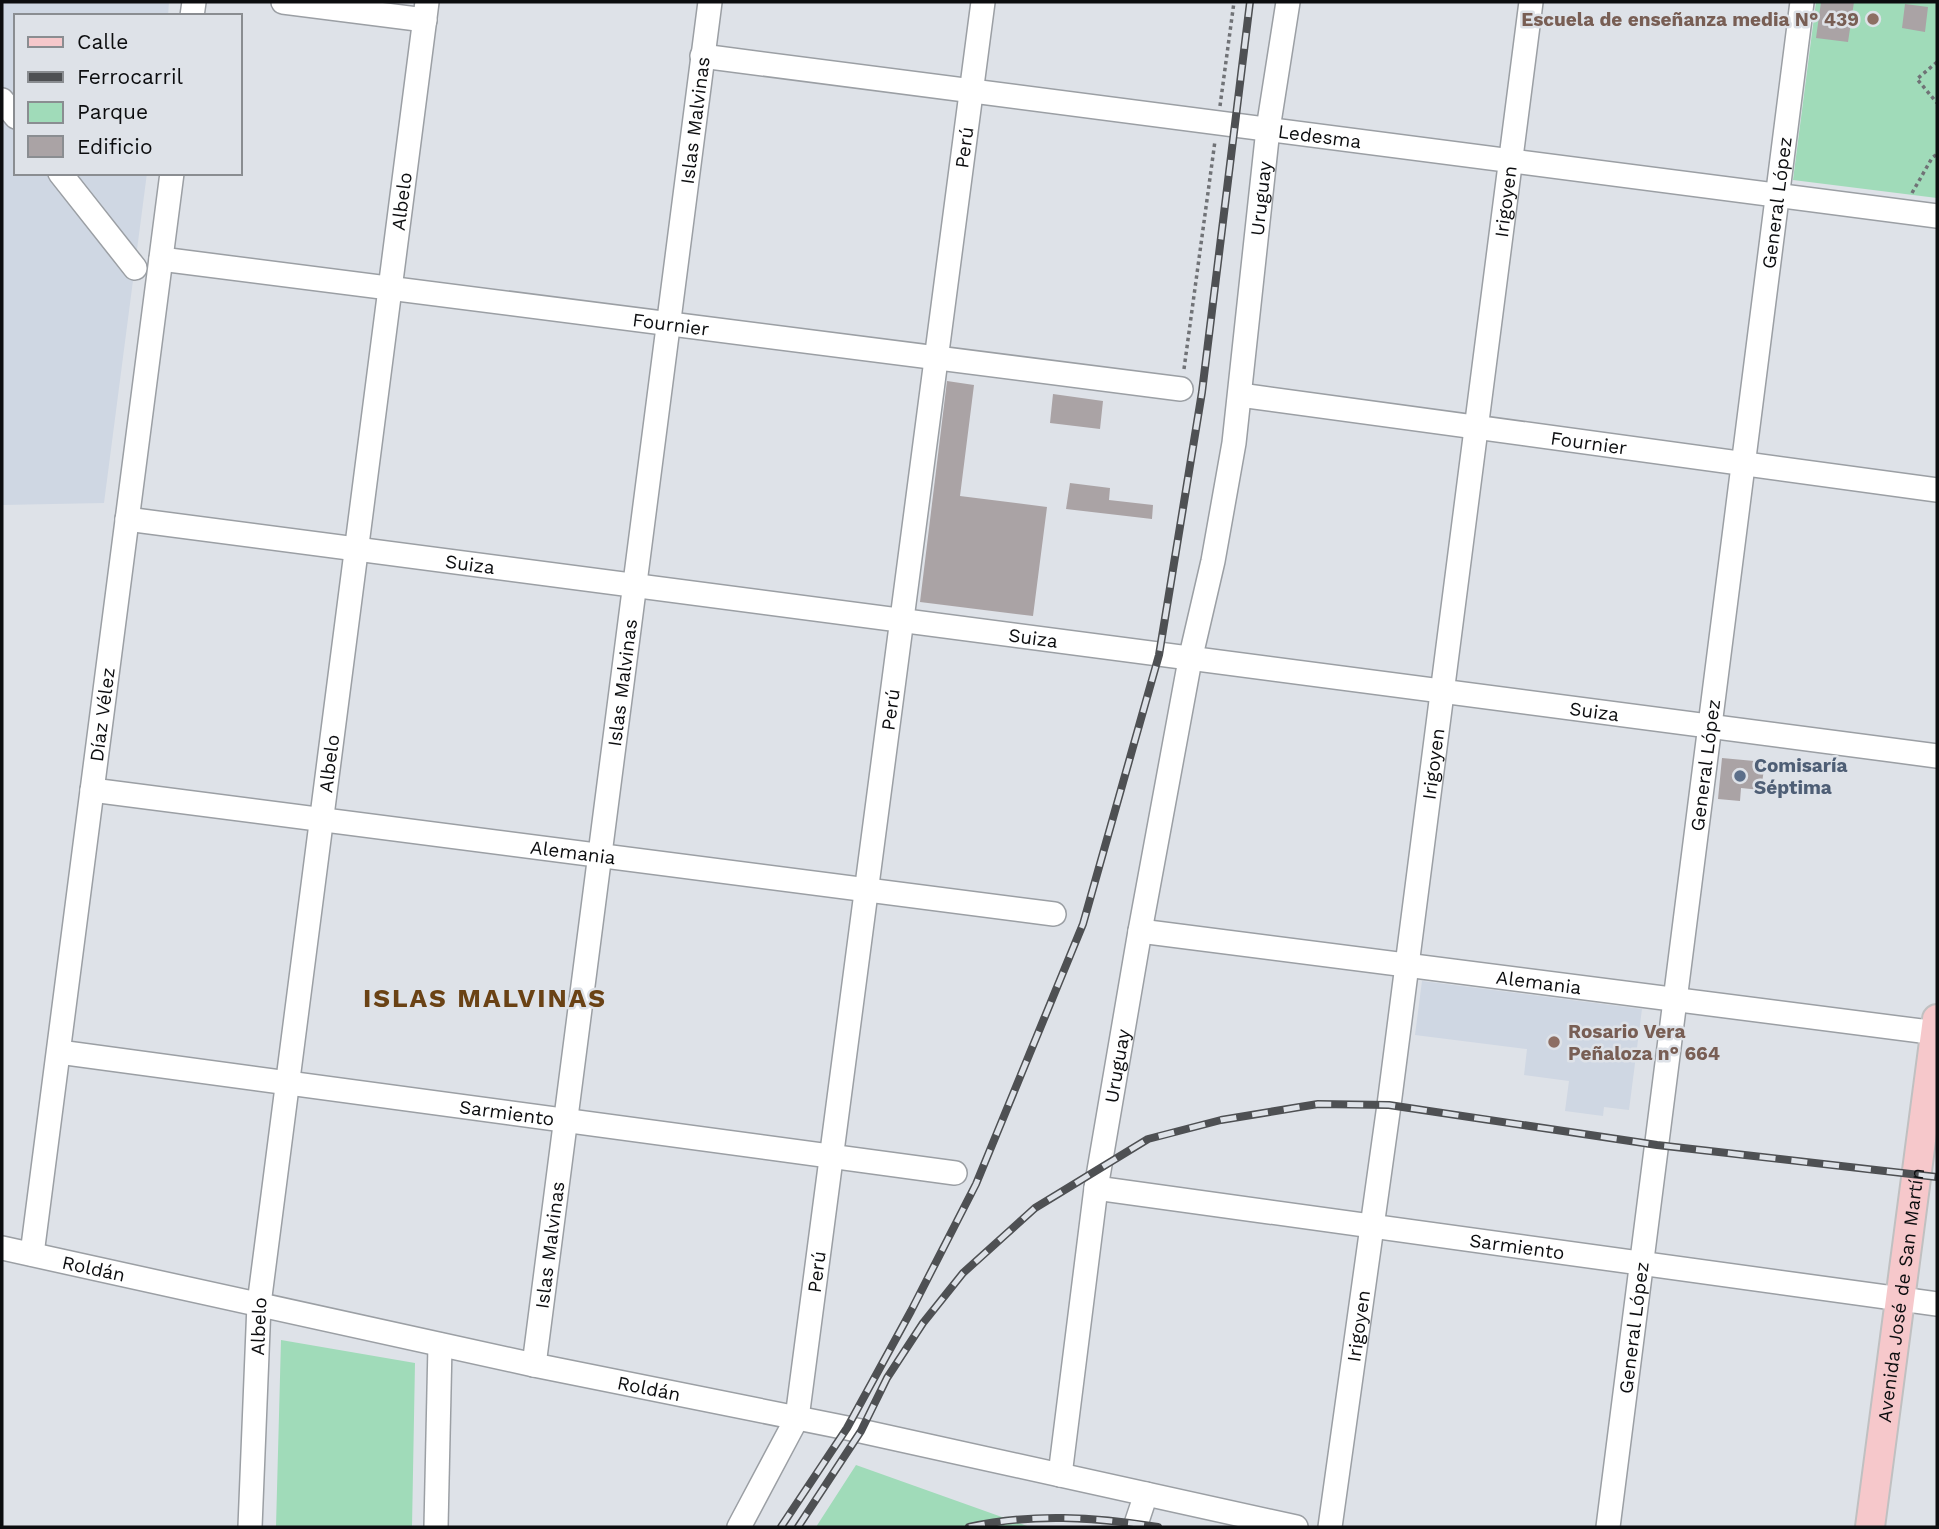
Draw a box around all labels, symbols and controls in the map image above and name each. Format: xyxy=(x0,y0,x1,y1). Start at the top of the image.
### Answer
place label: Escuela de enseñanza media N° 439 xyxy=(1521,8,1859,31)
marker: Escuela de enseñanza media N° 439 xyxy=(1865,11,1881,27)
legend xyxy=(14,14,242,175)
text: Calle xyxy=(77,29,128,54)
street label: Islas Malvinas xyxy=(675,55,714,185)
text: Ferrocarril xyxy=(77,64,184,89)
text: Parque xyxy=(77,99,148,124)
street label: Ledesma xyxy=(1277,119,1363,153)
street label: Perú xyxy=(950,125,978,170)
text: Edificio xyxy=(77,134,153,159)
street label: General López xyxy=(1757,135,1796,270)
street label: Uruguay xyxy=(1245,160,1276,237)
street label: Irigoyen xyxy=(1489,164,1521,239)
street label: Albelo xyxy=(386,171,416,232)
street label: Fournier xyxy=(631,308,711,340)
street label: Fournier xyxy=(1549,426,1629,459)
street label: Suiza xyxy=(444,549,496,579)
street label: Islas Malvinas xyxy=(602,618,642,748)
street label: Suiza xyxy=(1007,623,1060,652)
street label: Díaz Vélez xyxy=(84,666,119,763)
street label: Perú xyxy=(876,687,904,732)
street label: Suiza xyxy=(1568,697,1621,726)
street label: General López xyxy=(1685,698,1725,833)
street label: Irigoyen xyxy=(1417,727,1449,801)
street label: Albelo xyxy=(314,733,344,794)
place label: Comisaría Séptima xyxy=(1754,754,1848,799)
marker: Comisaría Séptima xyxy=(1732,768,1748,784)
street label: Alemania xyxy=(529,835,617,869)
street label: Alemania xyxy=(1495,965,1583,999)
district label: ISLAS MALVINAS xyxy=(363,983,607,1013)
place label: Rosario Vera Peñaloza n° 664 xyxy=(1568,1020,1720,1065)
street label: Uruguay xyxy=(1099,1027,1135,1105)
marker: Rosario Vera Peñaloza n° 664 xyxy=(1546,1034,1562,1050)
street label: Sarmiento xyxy=(458,1095,556,1130)
street label: Avenida José de San Martín xyxy=(1872,1166,1929,1424)
street label: Islas Malvinas xyxy=(530,1180,569,1310)
street label: Sarmiento xyxy=(1468,1228,1566,1264)
street label: Perú xyxy=(802,1249,830,1294)
street label: Roldán xyxy=(60,1250,128,1286)
street label: General López xyxy=(1614,1260,1653,1395)
street label: Irigoyen xyxy=(1342,1289,1374,1363)
street label: Albelo xyxy=(245,1296,271,1356)
street label: Roldán xyxy=(615,1371,683,1406)

